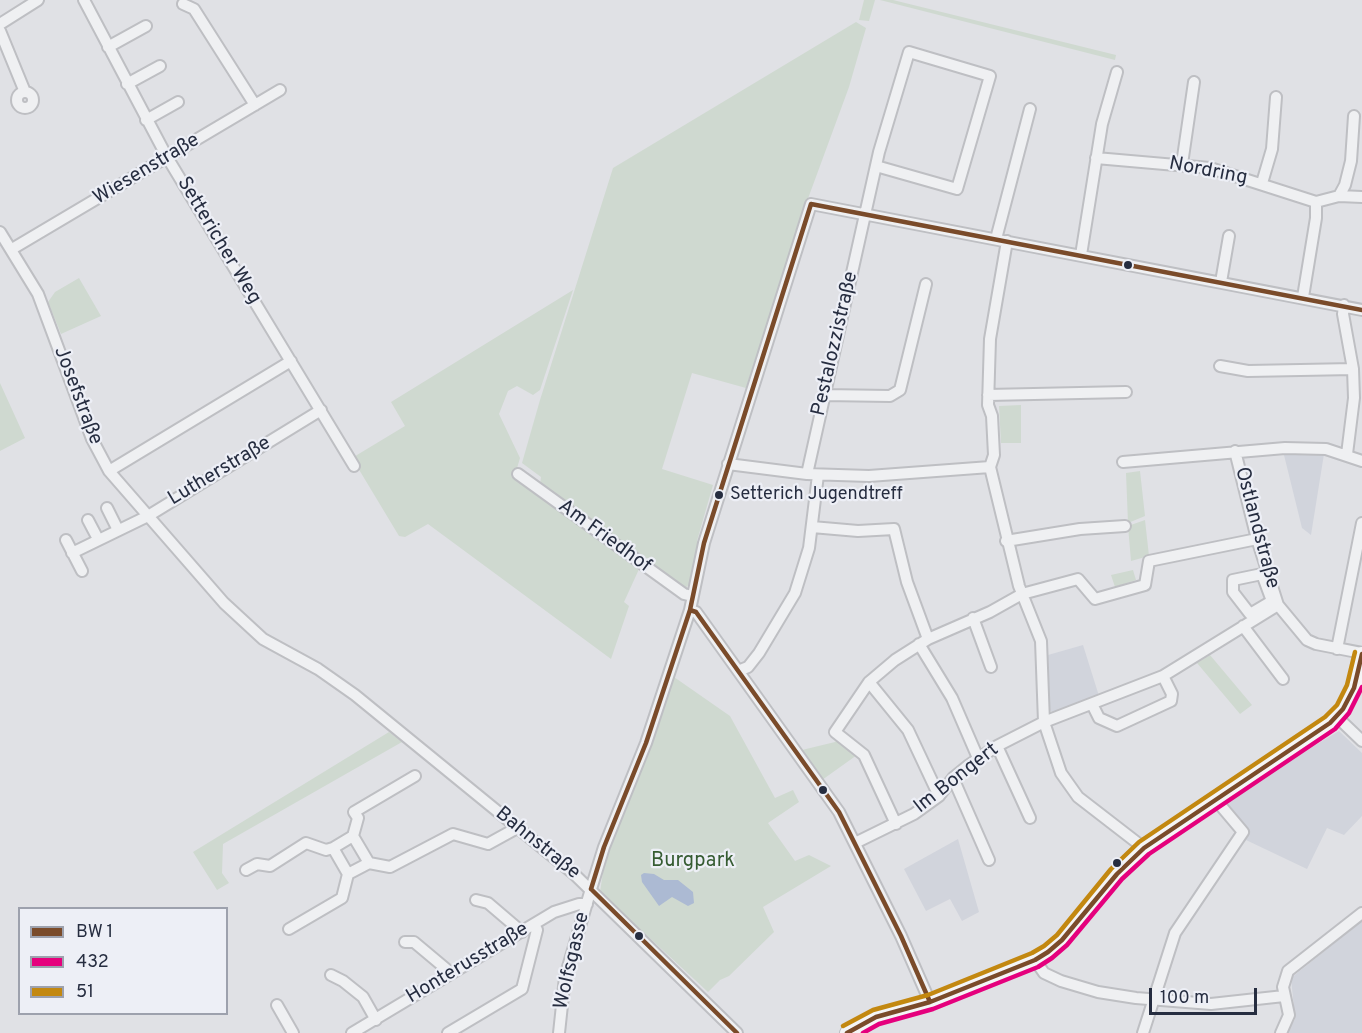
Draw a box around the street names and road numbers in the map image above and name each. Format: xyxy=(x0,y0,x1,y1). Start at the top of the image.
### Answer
street label: Wiesenstraße xyxy=(90,129,204,211)
street label: Nordring xyxy=(1167,153,1249,191)
street label: Settericher Weg xyxy=(171,173,265,309)
street label: Pestalozzistraße xyxy=(808,269,864,419)
street label: Josefstraße xyxy=(47,344,107,448)
street label: Lutherstraße xyxy=(164,432,276,512)
street label: Ostlandstraße xyxy=(1228,465,1284,591)
street label: Am Friedhof xyxy=(553,495,655,579)
street label: Im Bongert xyxy=(910,738,1004,820)
street label: Bahnstraße xyxy=(490,803,584,885)
street label: Wolfsgasse xyxy=(550,910,596,1012)
street label: Honterusstraße xyxy=(403,918,533,1010)

